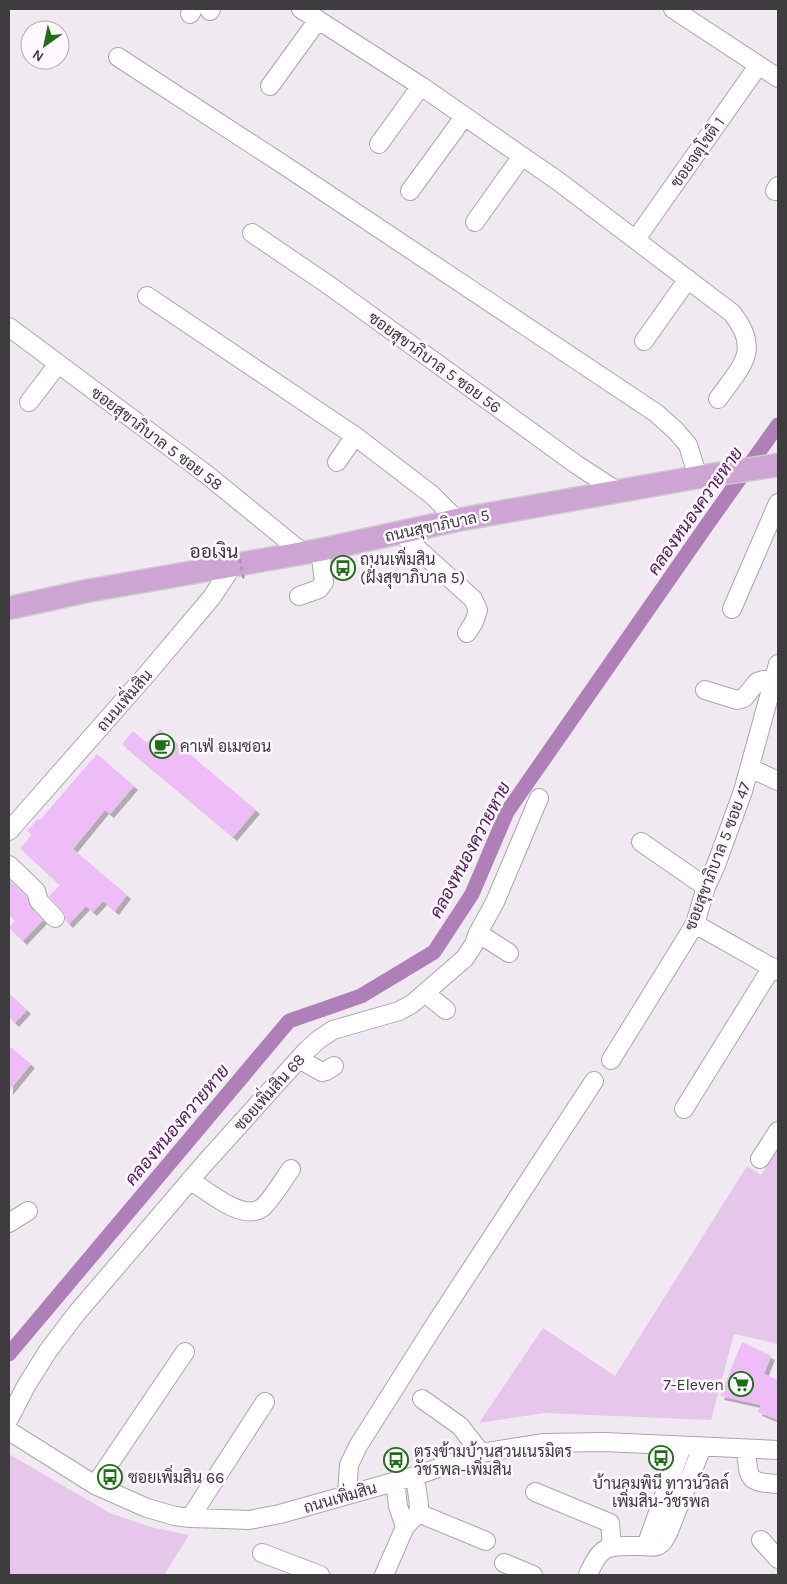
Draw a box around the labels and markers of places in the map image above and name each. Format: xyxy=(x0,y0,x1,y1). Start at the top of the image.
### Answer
place label: ถนนเพิ่มสิน (ฝั่งสุขาภิบาล 5) xyxy=(360,546,465,589)
bus stop icon: ถนนเพิ่มสิน (ฝั่งสุขาภิบาล 5) xyxy=(330,555,356,581)
cafe icon: คาเฟ่ อเมซอน xyxy=(149,733,175,759)
place label: คาเฟ่ อเมซอน xyxy=(180,737,271,756)
supermarket icon: 7-Eleven xyxy=(728,1371,754,1397)
place label: 7-Eleven xyxy=(663,1375,724,1394)
place label: ตรงข้ามบ้านสวนเนรมิตร วัชรพล-เพิ่มสิน xyxy=(414,1441,572,1479)
bus stop icon: บ้านลุมพินี ทาวน์วิลล์ เพิ่มสิน-วัชรพล xyxy=(648,1445,674,1471)
bus stop icon: ตรงข้ามบ้านสวนเนรมิตร วัชรพล-เพิ่มสิน xyxy=(383,1447,409,1473)
bus stop icon: ซอยเพิ่มสิน 66 xyxy=(97,1464,123,1490)
place label: ซอยเพิ่มสิน 66 xyxy=(128,1464,224,1487)
place label: บ้านลุมพินี ทาวน์วิลล์ เพิ่มสิน-วัชรพล xyxy=(593,1471,729,1511)

